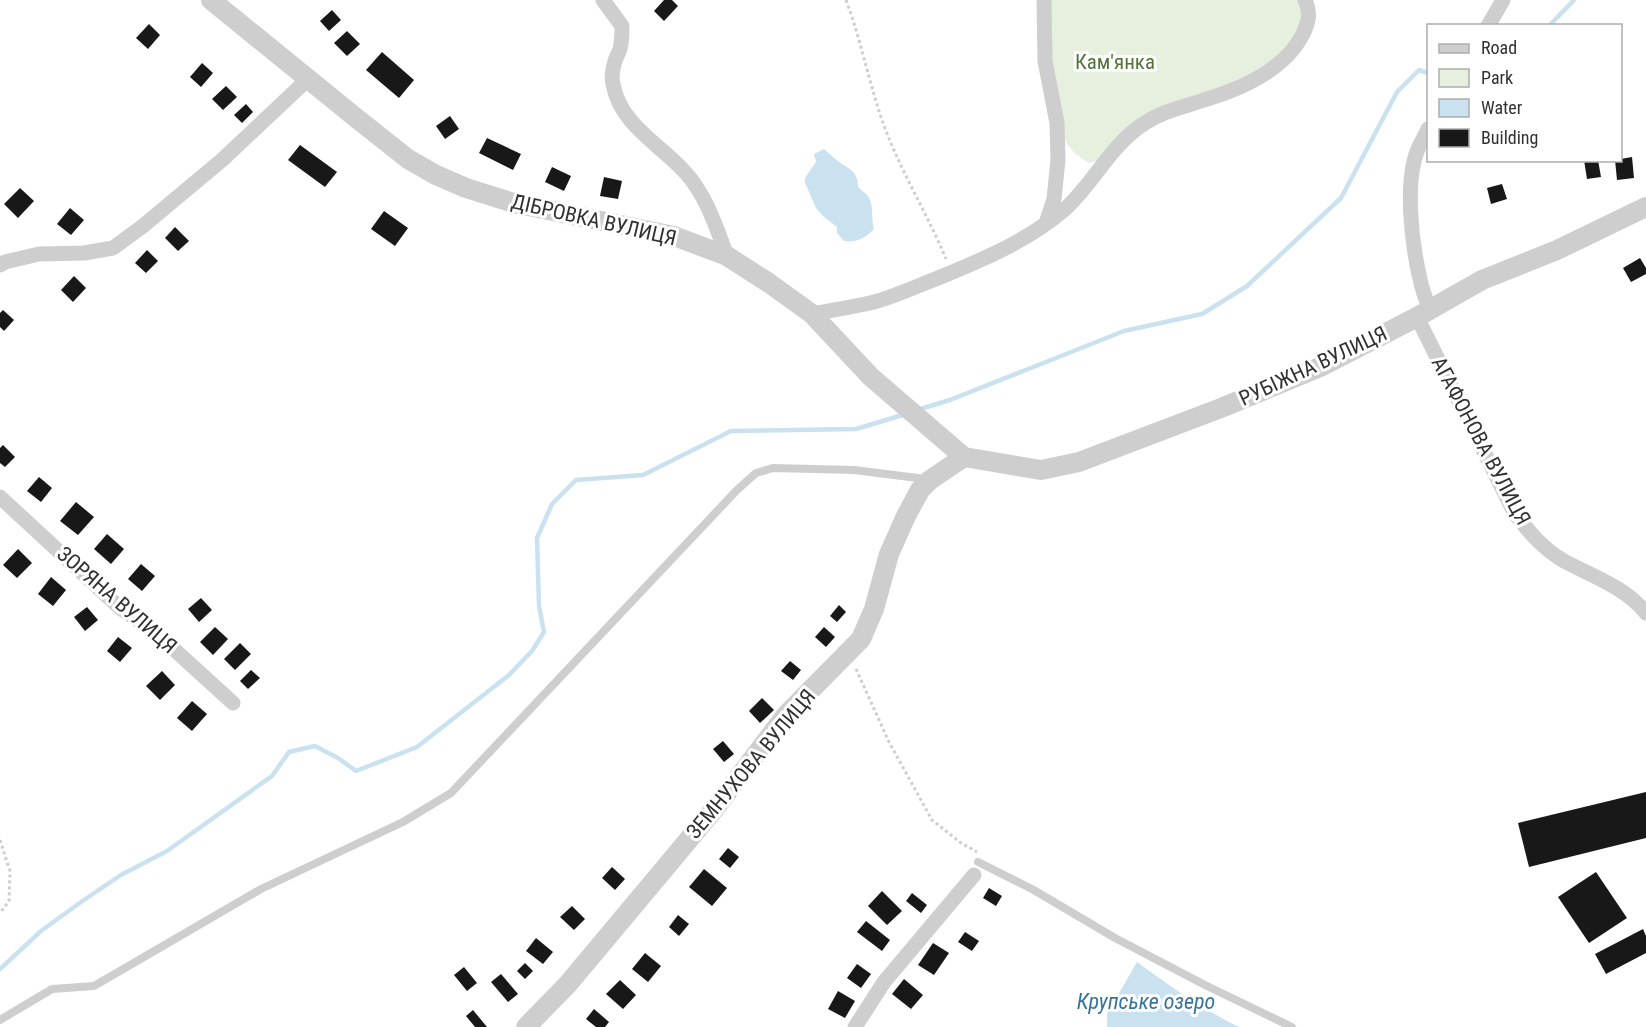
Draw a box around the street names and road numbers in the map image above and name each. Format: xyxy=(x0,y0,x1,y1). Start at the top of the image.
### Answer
street label: ДІБРОВКА ВУЛИЦЯ xyxy=(509,189,679,251)
street label: РУБІЖНА ВУЛИЦЯ xyxy=(1235,321,1391,411)
street label: АГАФОНОВА ВУЛИЦЯ xyxy=(1427,353,1535,529)
street label: ЗОРЯНА ВУЛИЦЯ xyxy=(52,542,182,658)
street label: ЗЕМНУХОВА ВУЛИЦЯ xyxy=(682,684,820,844)

